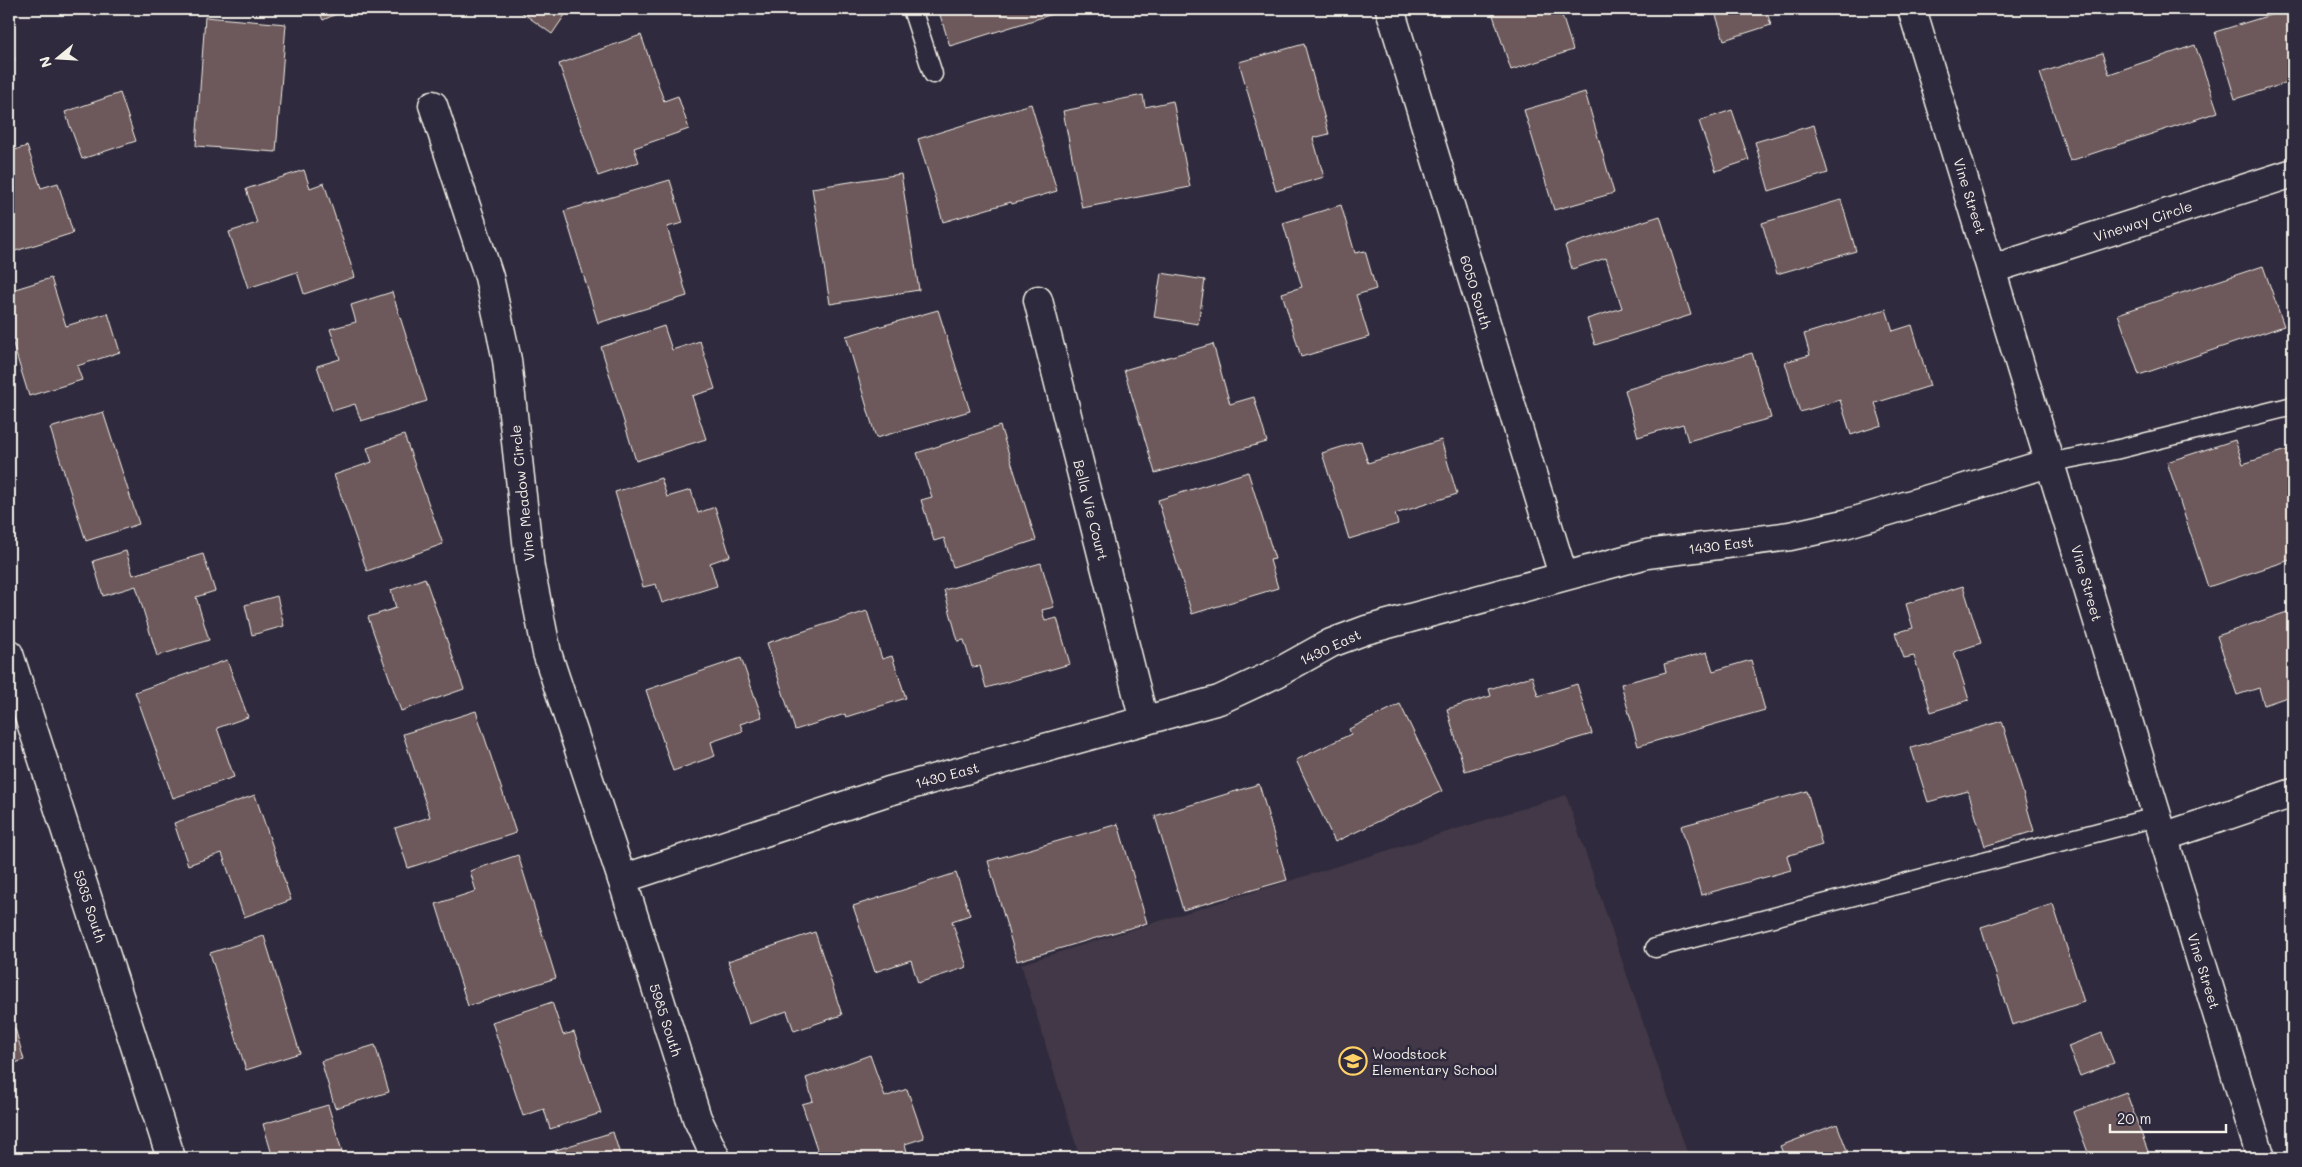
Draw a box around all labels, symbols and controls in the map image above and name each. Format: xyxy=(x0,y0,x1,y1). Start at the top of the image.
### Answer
north arrow xyxy=(32,32,82,82)
text: N xyxy=(34,54,56,70)
street label: Vine Street xyxy=(1949,156,1991,236)
street label: Vineway Circle xyxy=(2091,196,2195,246)
street label: 6050 South xyxy=(1456,253,1496,331)
street label: Vine Meadow Circle xyxy=(505,424,539,562)
street label: Bella Vie Court xyxy=(1069,458,1113,562)
street label: 1430 East xyxy=(1687,532,1755,558)
street label: Vine Street xyxy=(2067,543,2107,623)
street label: 1430 East xyxy=(1296,625,1364,669)
street label: 1430 East xyxy=(913,757,981,793)
street label: 5935 South xyxy=(69,867,111,945)
street label: Vine Street xyxy=(2183,931,2225,1011)
street label: 5985 South xyxy=(645,981,687,1059)
place label: Woodstock Elementary School xyxy=(1372,1044,1498,1079)
school or university icon: Woodstock Elementary School xyxy=(1338,1046,1368,1076)
scale bar xyxy=(2110,1102,2226,1134)
text: 20 m xyxy=(2117,1108,2151,1128)

